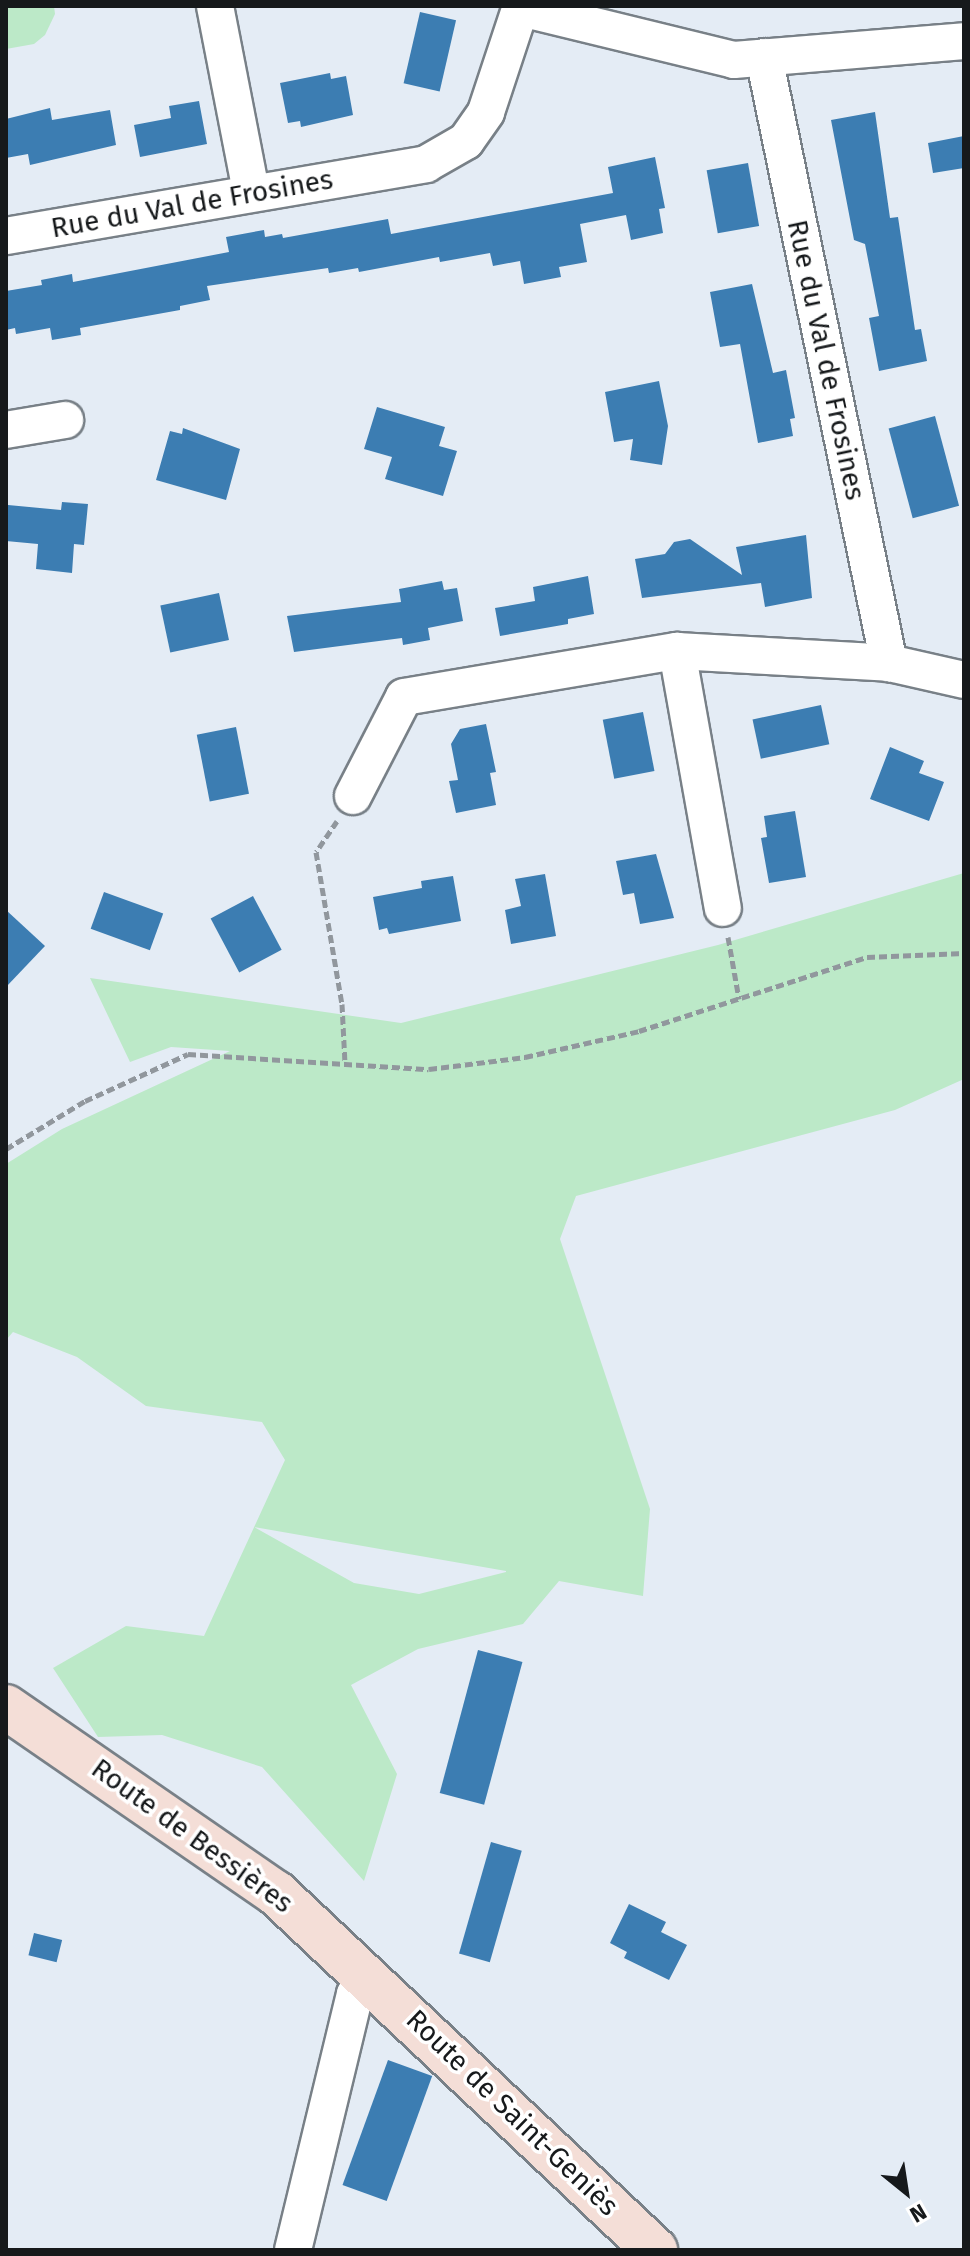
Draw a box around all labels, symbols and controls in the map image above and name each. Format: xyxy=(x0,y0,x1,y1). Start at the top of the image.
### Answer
street label: Rue du Val de Frosines xyxy=(48,163,336,245)
street label: Rue du Val de Frosines xyxy=(780,217,872,503)
street label: Route de Bessières xyxy=(85,1752,299,1920)
street label: Route de Saint-Geniès xyxy=(399,2003,625,2223)
north arrow xyxy=(866,2152,946,2232)
text: N xyxy=(905,2198,931,2229)

